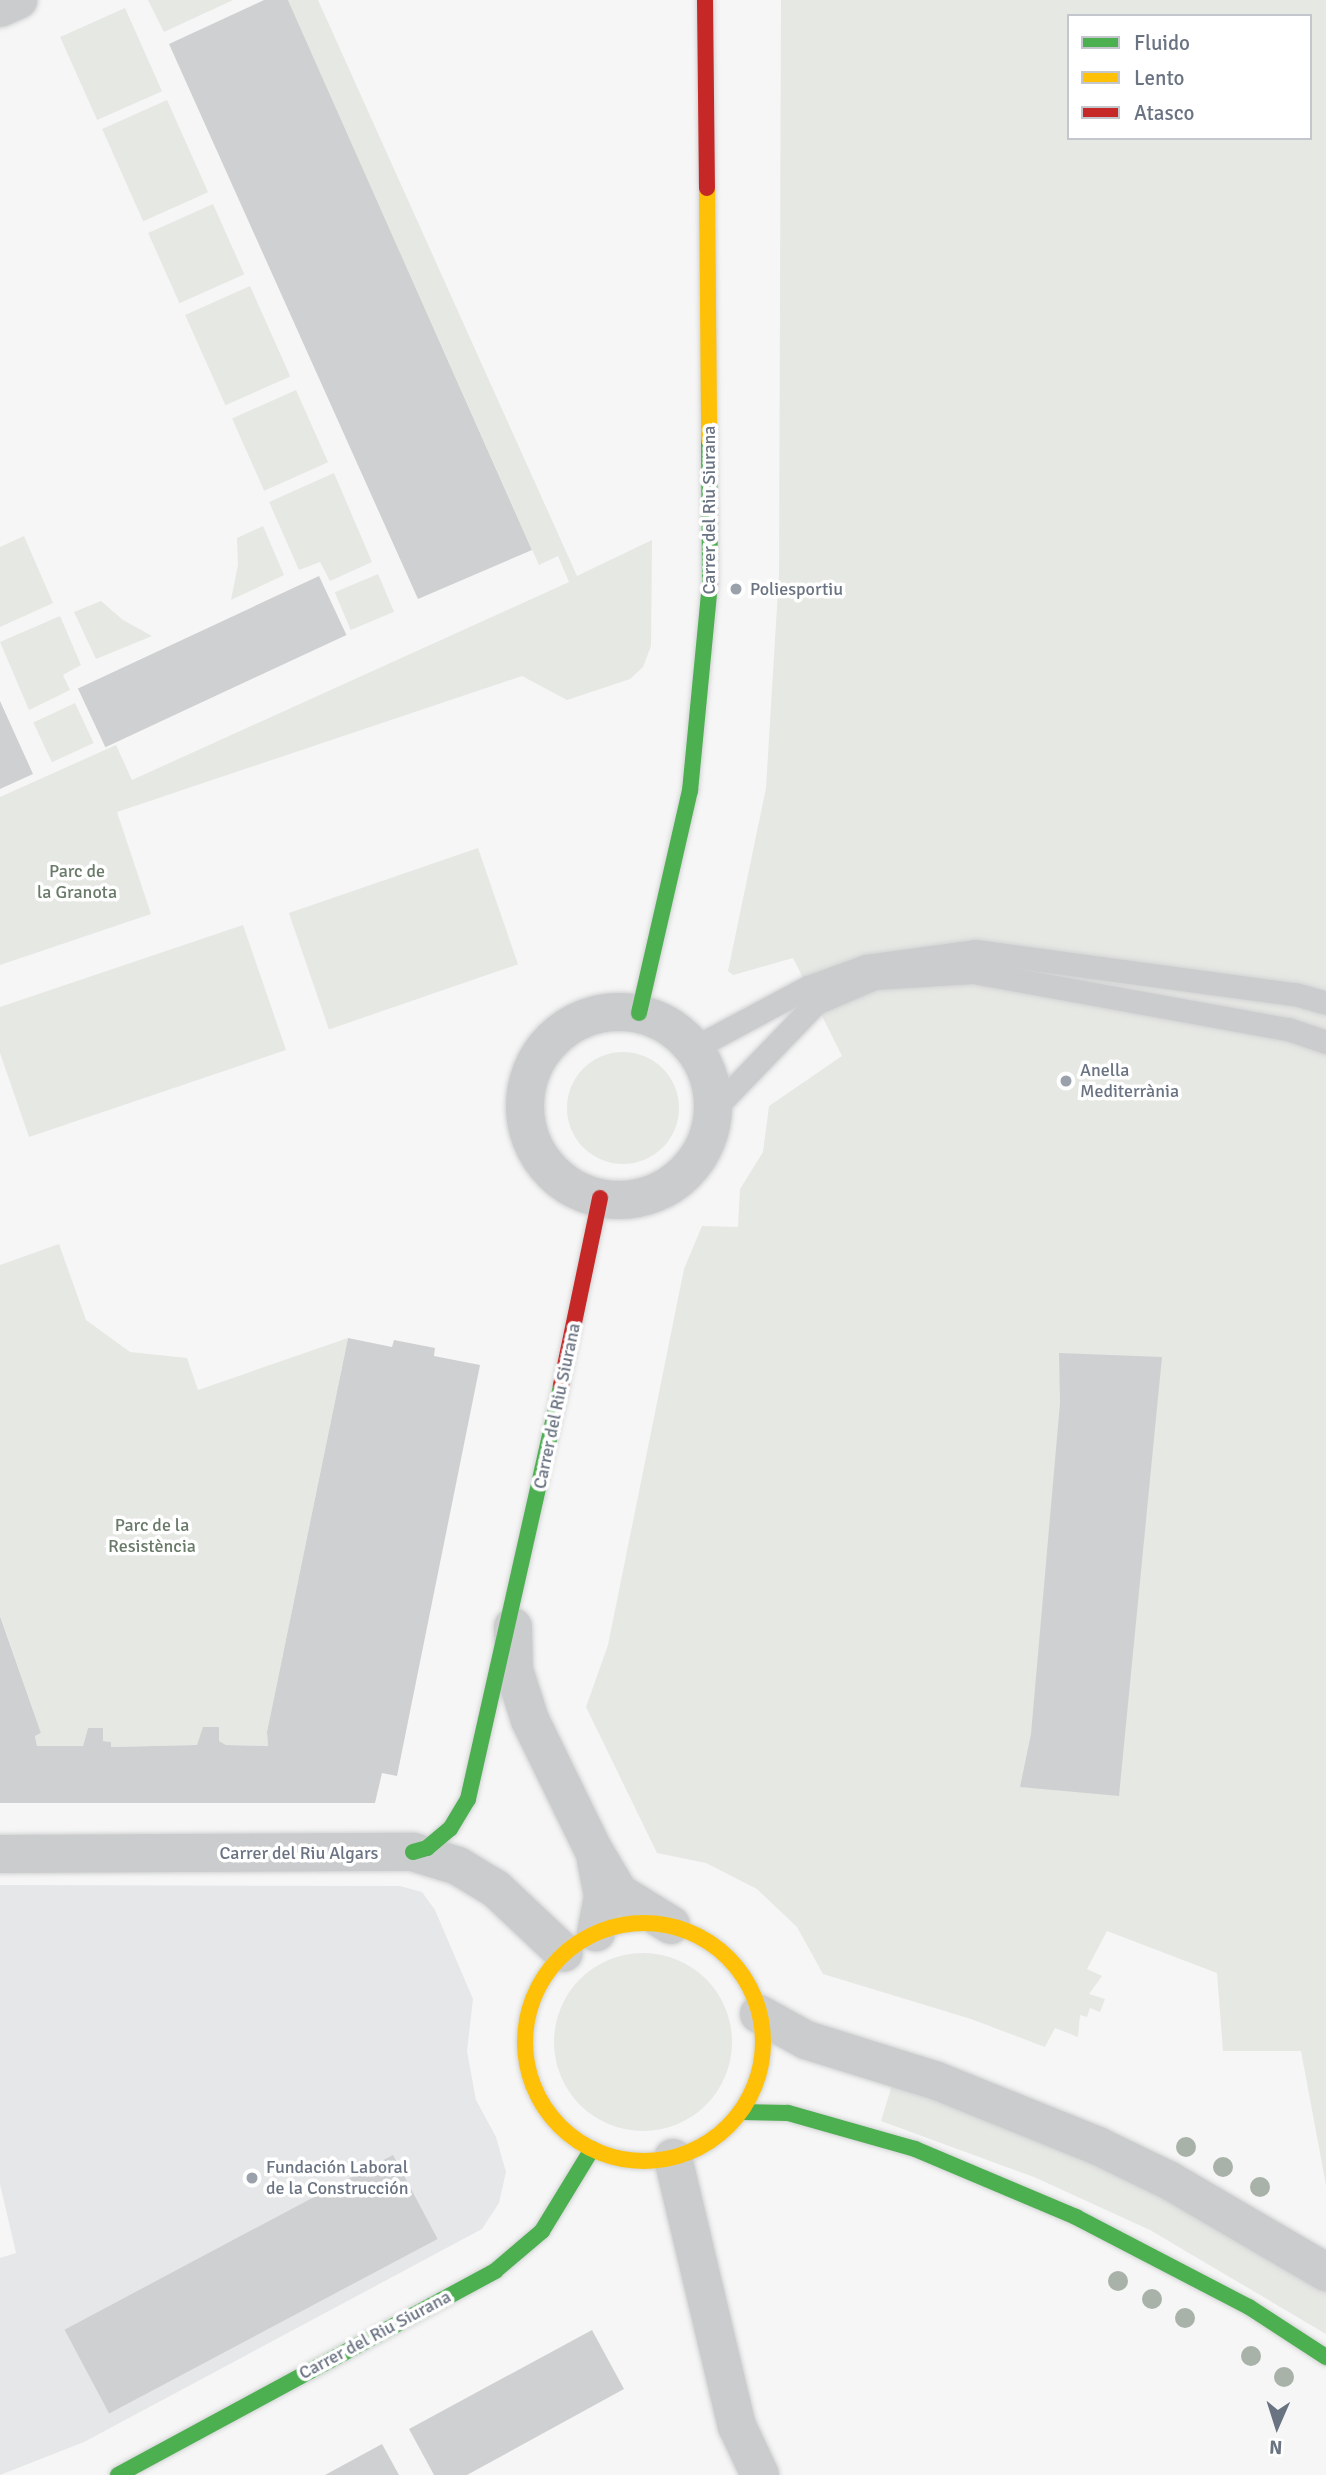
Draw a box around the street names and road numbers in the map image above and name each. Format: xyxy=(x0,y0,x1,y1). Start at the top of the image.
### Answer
street label: Carrer del Riu Siurana xyxy=(698,426,720,594)
street label: Carrer del Riu Siurana xyxy=(529,1321,585,1491)
street label: Carrer del Riu Algars xyxy=(220,1842,378,1864)
street label: Carrer del Riu Siurana xyxy=(295,2286,455,2384)

